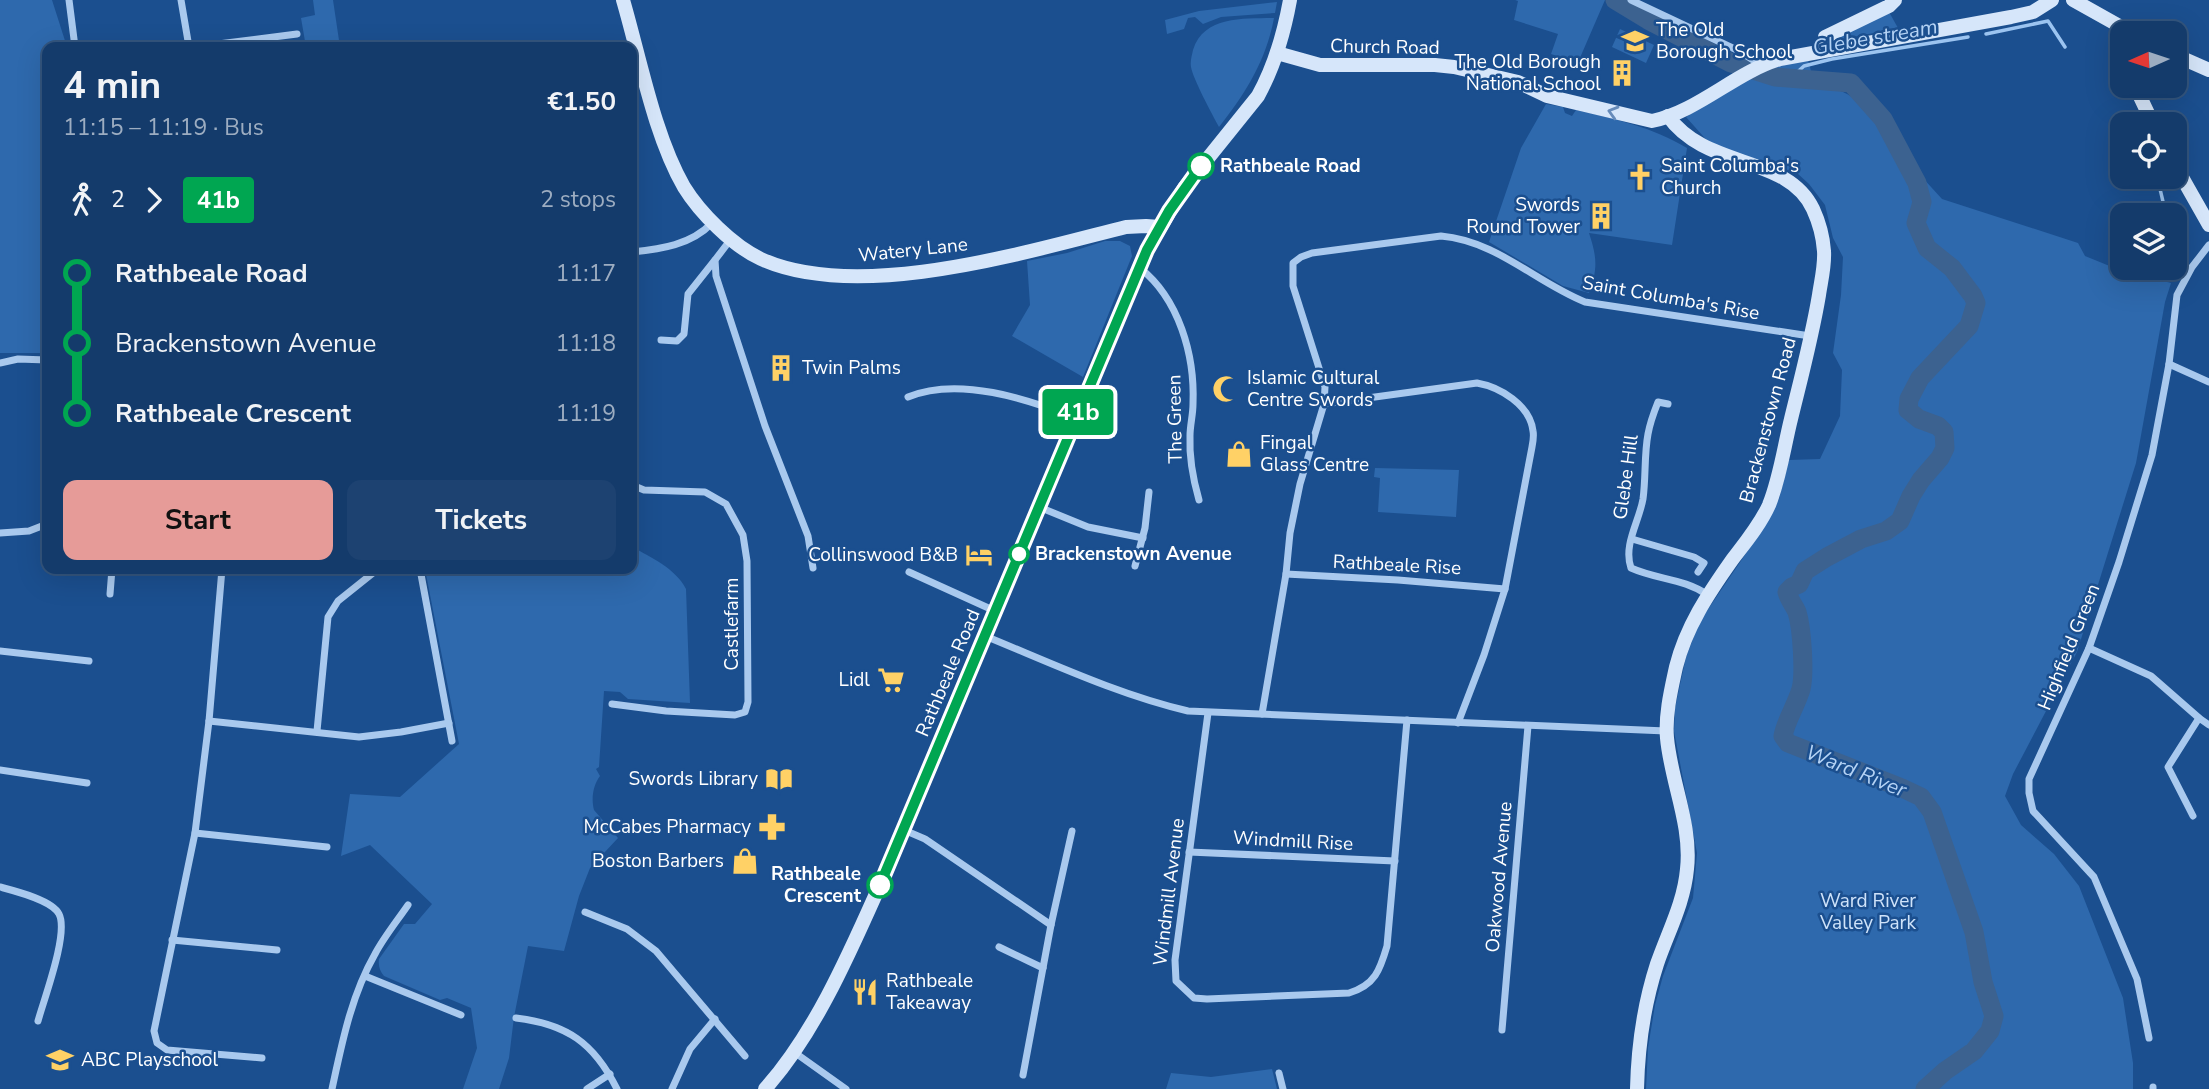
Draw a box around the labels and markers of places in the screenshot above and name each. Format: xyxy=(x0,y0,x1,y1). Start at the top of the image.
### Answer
place label: The Old Borough School xyxy=(1656,17,1793,65)
school or university icon: The Old Borough School xyxy=(1620,26,1650,56)
place label: The Old Borough National School xyxy=(1454,49,1601,97)
building icon: The Old Borough National School xyxy=(1607,58,1637,88)
marker: Rathbeale Road xyxy=(1188,153,1214,179)
place label: Rathbeale Road xyxy=(1220,153,1361,179)
place label: Saint Columba's Church xyxy=(1661,153,1799,201)
church icon: Saint Columba's Church xyxy=(1625,162,1655,192)
place label: Swords Round Tower xyxy=(1466,192,1580,240)
building icon: Swords Round Tower xyxy=(1586,201,1616,231)
building icon: Twin Palms xyxy=(766,353,796,383)
place label: Twin Palms xyxy=(802,355,901,381)
place label: Islamic Cultural Centre Swords xyxy=(1247,365,1380,413)
mosque icon: Islamic Cultural Centre Swords xyxy=(1211,374,1241,404)
place label: Fingal Glass Centre xyxy=(1260,430,1369,478)
shop icon: Fingal Glass Centre xyxy=(1224,439,1254,469)
hotel icon: Collinswood B&B xyxy=(964,540,994,570)
place label: Brackenstown Avenue xyxy=(1035,541,1232,567)
place label: Collinswood B&B xyxy=(808,542,958,568)
marker: Brackenstown Avenue xyxy=(1009,544,1029,564)
supermarket icon: Lidl xyxy=(876,665,906,695)
place label: Lidl xyxy=(839,667,870,693)
library icon: Swords Library xyxy=(764,764,794,794)
place label: Swords Library xyxy=(629,766,758,792)
pharmacy icon: McCabes Pharmacy xyxy=(757,812,787,842)
place label: McCabes Pharmacy xyxy=(584,814,751,840)
shop icon: Boston Barbers xyxy=(730,846,760,876)
place label: Boston Barbers xyxy=(592,848,724,874)
place label: Rathbeale Crescent xyxy=(771,861,862,909)
marker: Rathbeale Crescent xyxy=(867,872,893,898)
place label: Rathbeale Takeaway xyxy=(886,968,973,1016)
restaurant icon: Rathbeale Takeaway xyxy=(850,977,880,1007)
school or university icon: ABC Playschool xyxy=(45,1045,75,1075)
place label: ABC Playschool xyxy=(81,1047,218,1073)

